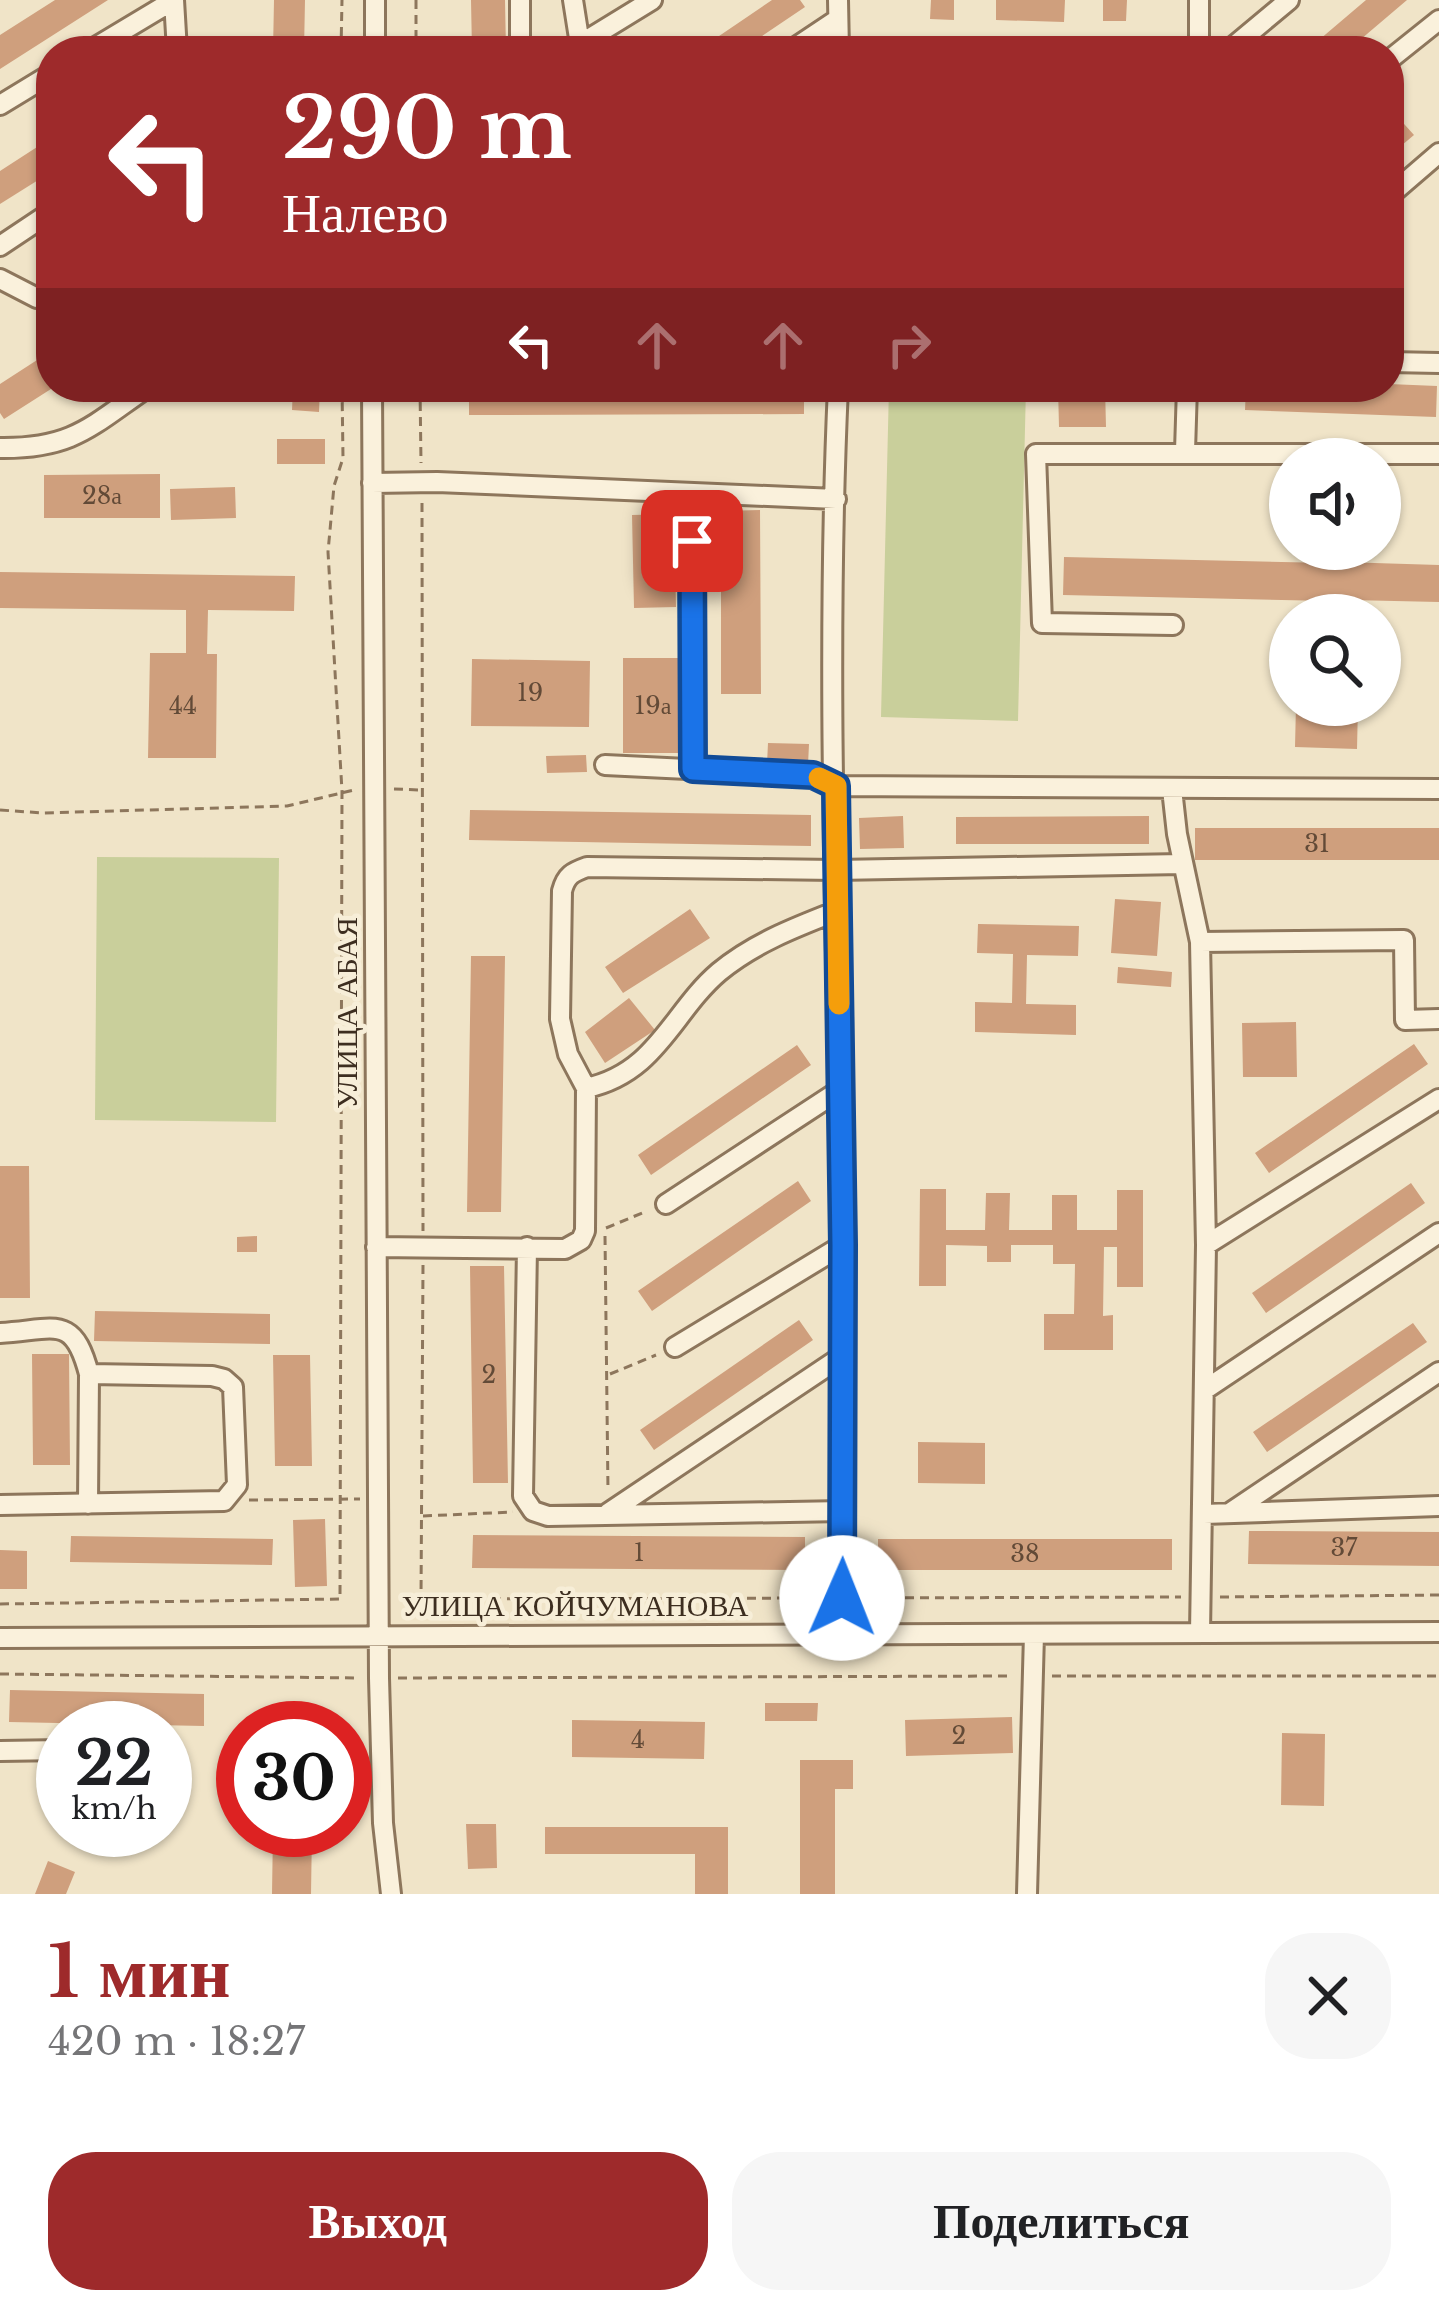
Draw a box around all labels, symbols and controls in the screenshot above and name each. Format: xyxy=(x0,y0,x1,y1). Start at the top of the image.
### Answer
text: 290 m xyxy=(282,77,572,181)
icon: left xyxy=(84,84,240,240)
text: Налево xyxy=(282,180,448,247)
icon: left xyxy=(498,312,564,378)
icon: ahead xyxy=(624,312,690,378)
icon: ahead xyxy=(750,312,816,378)
icon: right xyxy=(876,312,942,378)
map controls xyxy=(1269,438,1401,726)
button: sound xyxy=(1269,438,1401,570)
house number: 28а xyxy=(82,481,122,510)
pin xyxy=(641,490,743,592)
icon: arrive xyxy=(659,508,725,574)
button: search xyxy=(1269,594,1401,726)
house number: 19 xyxy=(517,678,543,707)
house number: 44 xyxy=(169,691,197,720)
house number: 19а xyxy=(635,691,672,720)
house number: 31 xyxy=(1304,829,1330,858)
street label: УЛИЦА АБАЯ xyxy=(328,917,365,1109)
house number: 2 xyxy=(482,1360,496,1389)
house number: 37 xyxy=(1331,1533,1358,1562)
position arrow xyxy=(779,1535,905,1661)
house number: 1 xyxy=(634,1538,644,1567)
house number: 38 xyxy=(1010,1539,1040,1568)
street label: УЛИЦА КОЙЧУМАНОВА xyxy=(402,1587,749,1624)
speed limit sign: 30 xyxy=(216,1701,372,1857)
house number: 2 xyxy=(952,1721,966,1750)
house number: 4 xyxy=(631,1725,645,1754)
text: 22 xyxy=(75,1727,153,1801)
text: km/h xyxy=(71,1790,157,1827)
text: 1 мин xyxy=(48,1927,231,2016)
button: close xyxy=(1265,1933,1391,2059)
text: 420 m · 18:27 xyxy=(48,2017,305,2066)
button: Выход xyxy=(48,2152,708,2290)
button: Поделиться xyxy=(732,2152,1391,2290)

